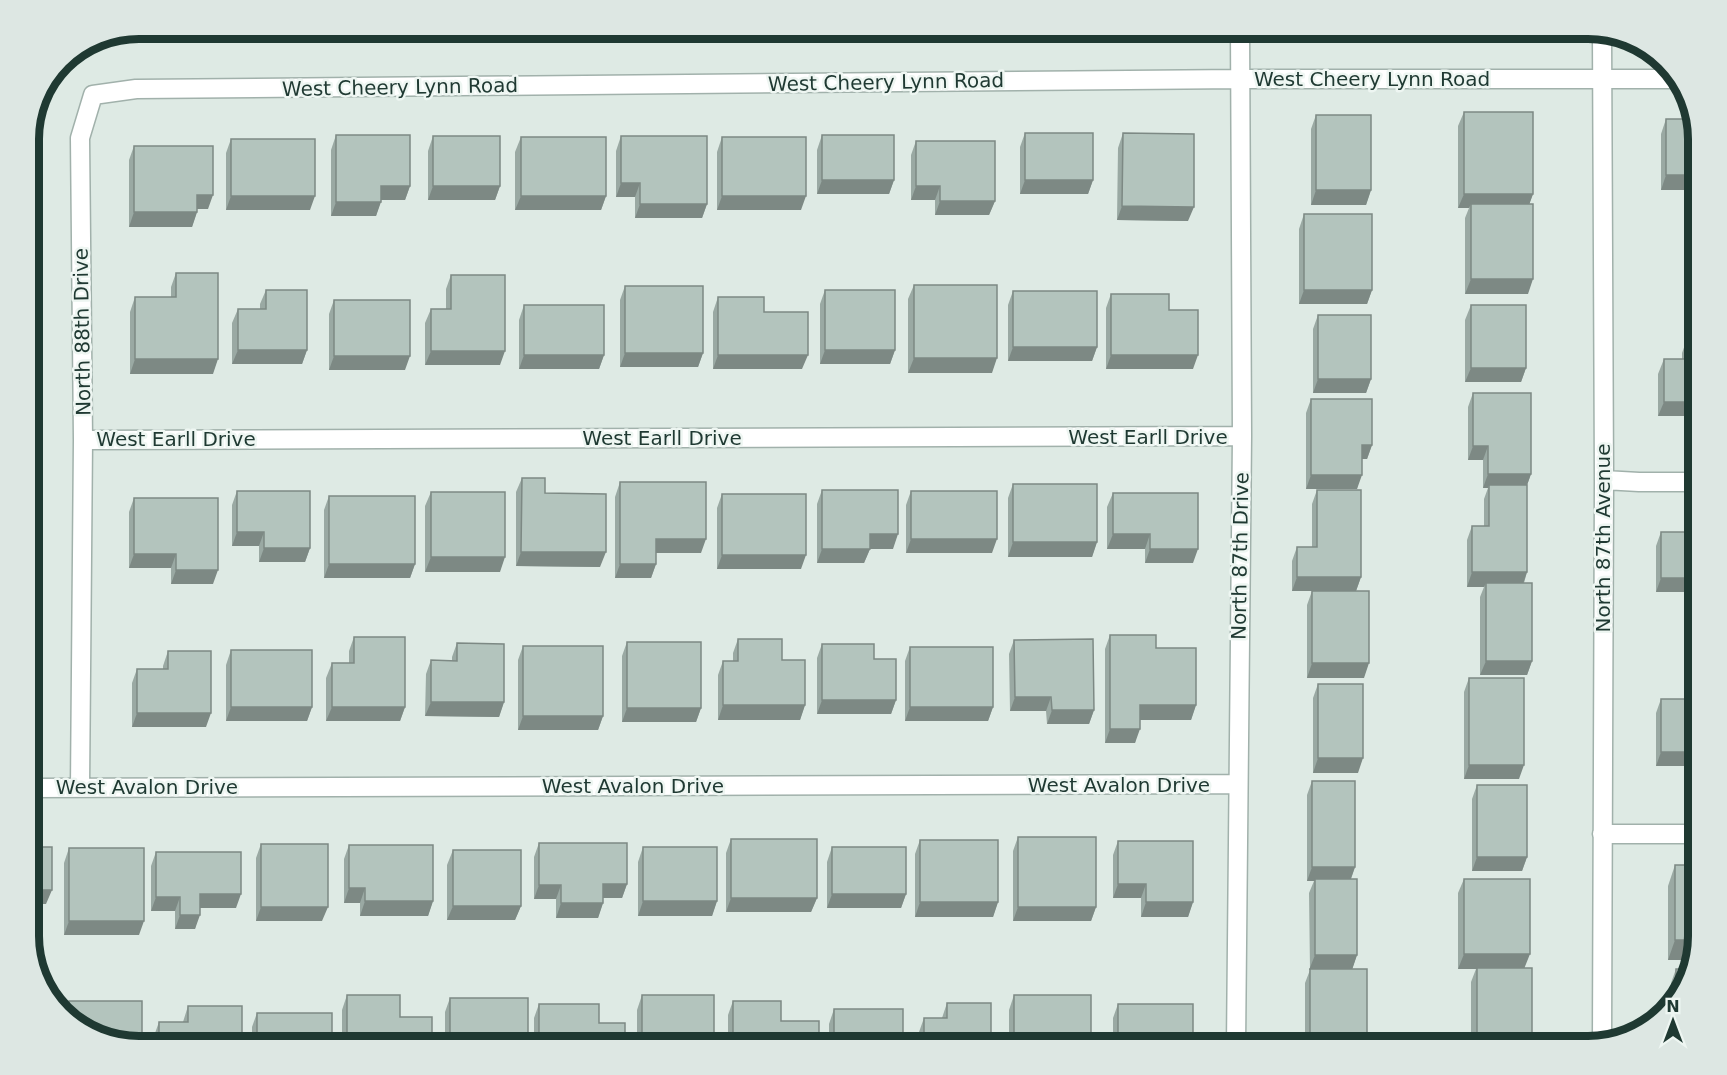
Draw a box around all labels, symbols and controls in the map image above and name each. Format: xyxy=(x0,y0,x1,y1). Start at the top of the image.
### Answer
street label: West Cheery Lynn Road xyxy=(1254,67,1490,91)
street label: West Cheery Lynn Road xyxy=(768,68,1004,96)
street label: West Cheery Lynn Road xyxy=(282,73,518,101)
street label: North 88th Drive xyxy=(69,248,95,416)
street label: West Earll Drive xyxy=(1068,425,1228,449)
street label: West Earll Drive xyxy=(582,426,742,450)
street label: West Earll Drive xyxy=(96,427,256,451)
street label: North 87th Avenue xyxy=(1591,444,1615,632)
street label: North 87th Drive xyxy=(1227,472,1253,640)
street label: West Avalon Drive xyxy=(1028,773,1210,797)
street label: West Avalon Drive xyxy=(542,774,724,798)
street label: West Avalon Drive xyxy=(56,775,238,799)
north arrow xyxy=(1643,991,1703,1051)
text: N xyxy=(1666,997,1680,1016)

